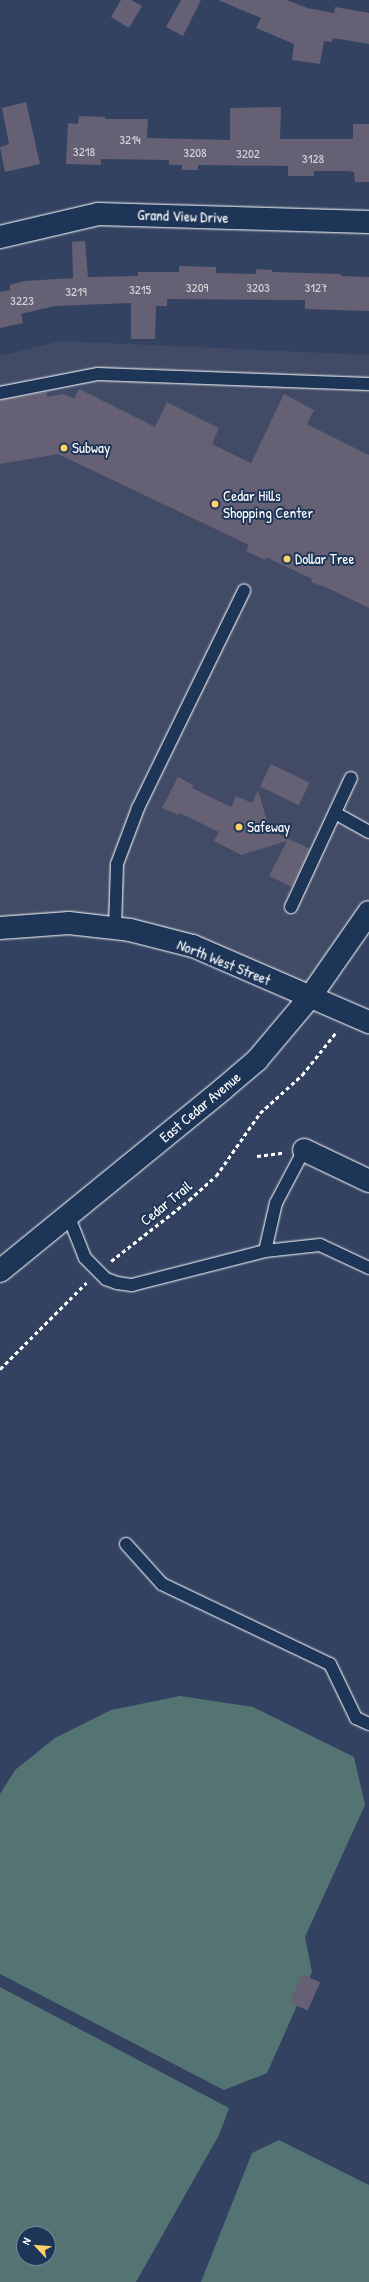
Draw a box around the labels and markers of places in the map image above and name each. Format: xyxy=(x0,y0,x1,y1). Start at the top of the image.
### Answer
place label: Subway xyxy=(72,439,110,457)
marker: Subway xyxy=(59,443,69,453)
place label: Cedar Hills Shopping Center xyxy=(223,486,313,521)
marker: Cedar Hills Shopping Center xyxy=(210,499,220,509)
place label: Dollar Tree xyxy=(295,550,354,568)
marker: Dollar Tree xyxy=(282,554,292,564)
place label: Safeway xyxy=(247,818,290,836)
marker: Safeway xyxy=(234,822,244,832)

